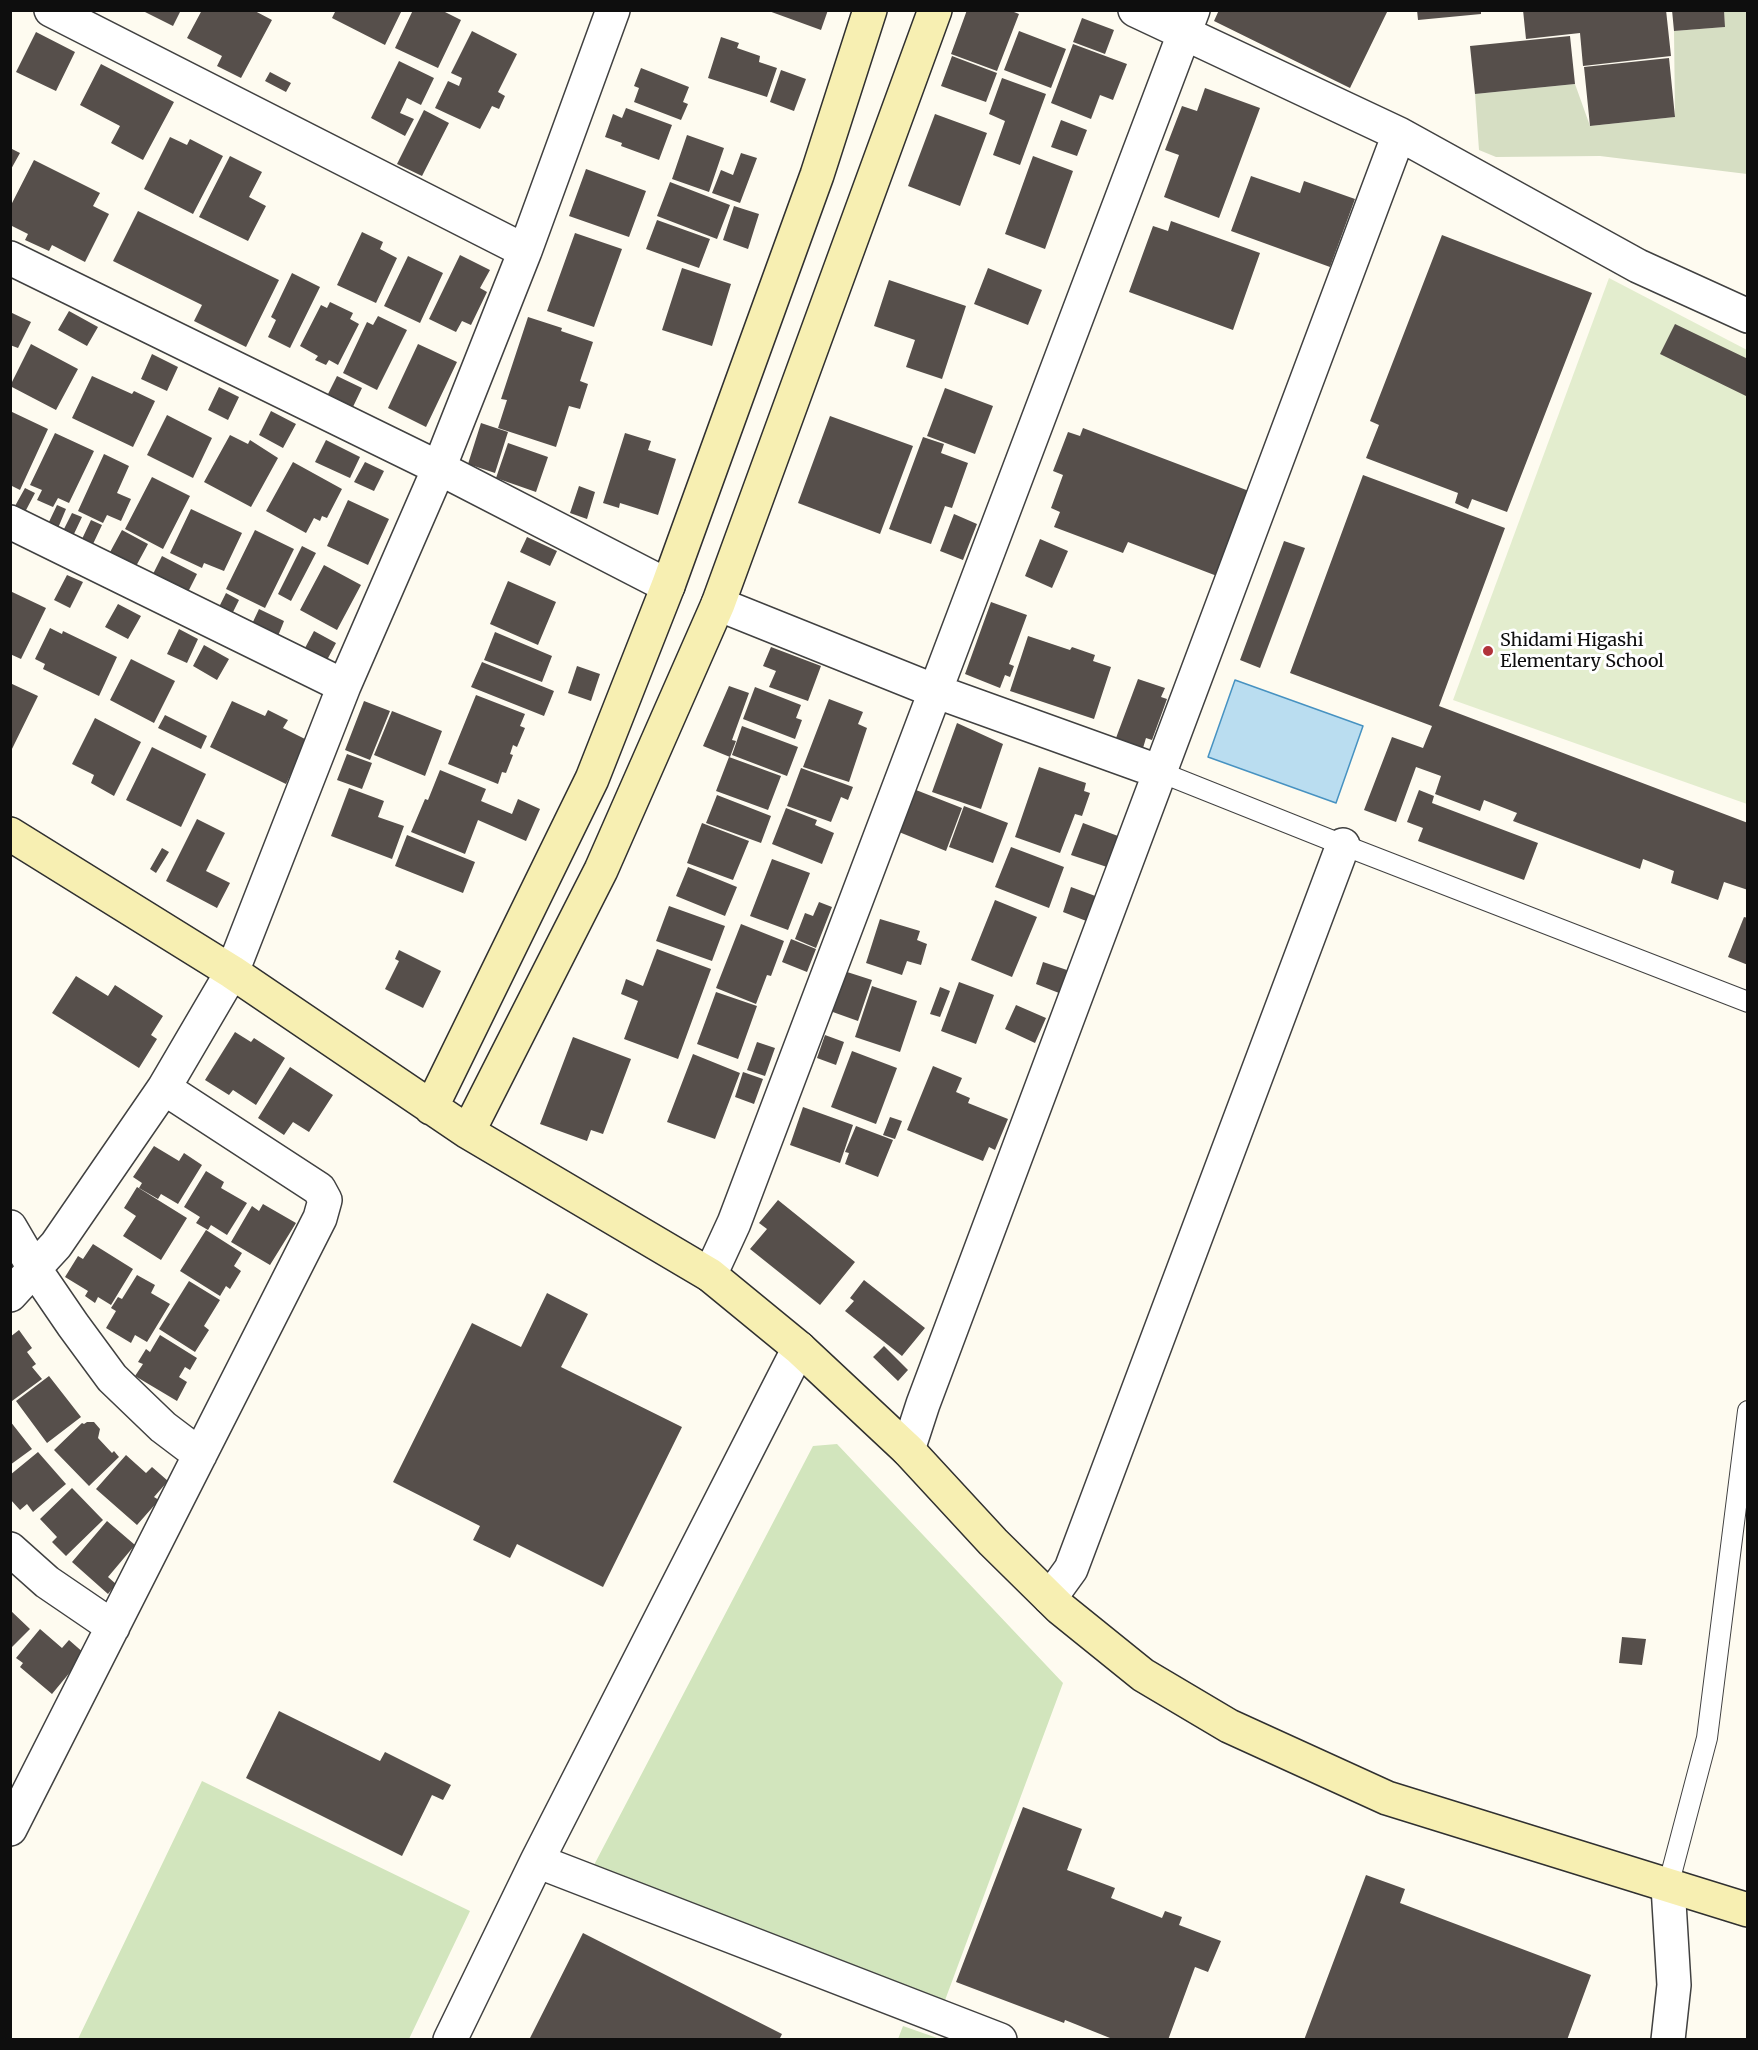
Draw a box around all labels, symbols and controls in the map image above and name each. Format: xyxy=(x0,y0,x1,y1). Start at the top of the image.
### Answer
place label: Shidami Higashi Elementary School xyxy=(1500,630,1664,672)
marker: Shidami Higashi Elementary School xyxy=(1481,644,1495,658)

